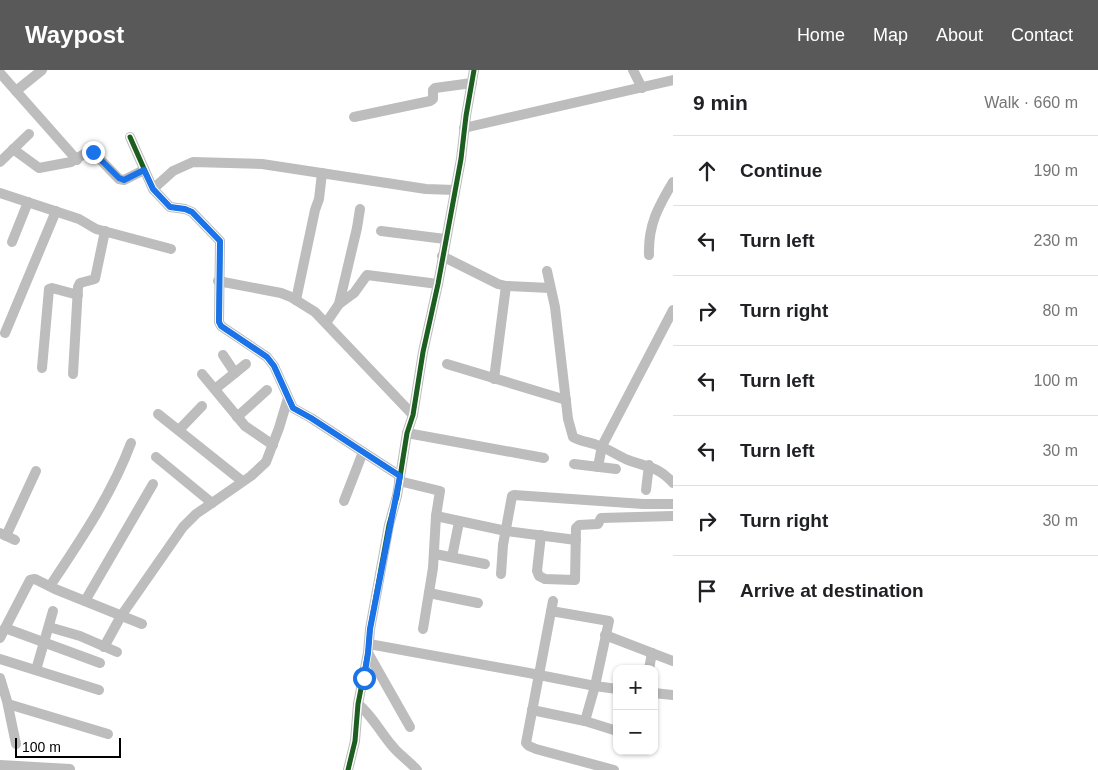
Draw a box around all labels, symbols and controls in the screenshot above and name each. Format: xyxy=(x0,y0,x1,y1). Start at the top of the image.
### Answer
text: Waypost xyxy=(25,21,124,48)
text: Home xyxy=(797,25,845,45)
text: Map xyxy=(873,25,908,45)
text: About xyxy=(936,25,983,45)
text: Contact xyxy=(1011,25,1073,45)
text: 9 min xyxy=(693,91,748,114)
text: Walk · 660 m xyxy=(984,94,1078,111)
route end xyxy=(82,141,105,164)
icon: ahead xyxy=(693,157,721,185)
text: Continue xyxy=(740,160,822,181)
text: 190 m xyxy=(1034,162,1078,179)
icon: left xyxy=(693,227,721,255)
text: Turn left xyxy=(740,230,815,251)
text: 230 m xyxy=(1034,232,1078,249)
icon: right xyxy=(693,297,721,325)
text: Turn right xyxy=(740,300,828,321)
text: 80 m xyxy=(1042,302,1078,319)
icon: left xyxy=(693,367,721,395)
text: Turn left xyxy=(740,370,815,391)
text: 100 m xyxy=(1034,372,1078,389)
icon: left xyxy=(693,437,721,465)
text: Turn left xyxy=(740,440,815,461)
text: 30 m xyxy=(1042,442,1078,459)
icon: right xyxy=(693,507,721,535)
text: Turn right xyxy=(740,510,828,531)
text: 30 m xyxy=(1042,512,1078,529)
icon: arrive xyxy=(693,577,721,605)
text: Arrive at destination xyxy=(740,580,924,601)
map controls xyxy=(613,665,658,755)
button: + xyxy=(613,665,658,710)
route start xyxy=(353,667,376,690)
button: − xyxy=(613,710,658,755)
scale bar xyxy=(15,735,121,758)
text: 100 m xyxy=(22,739,61,755)

